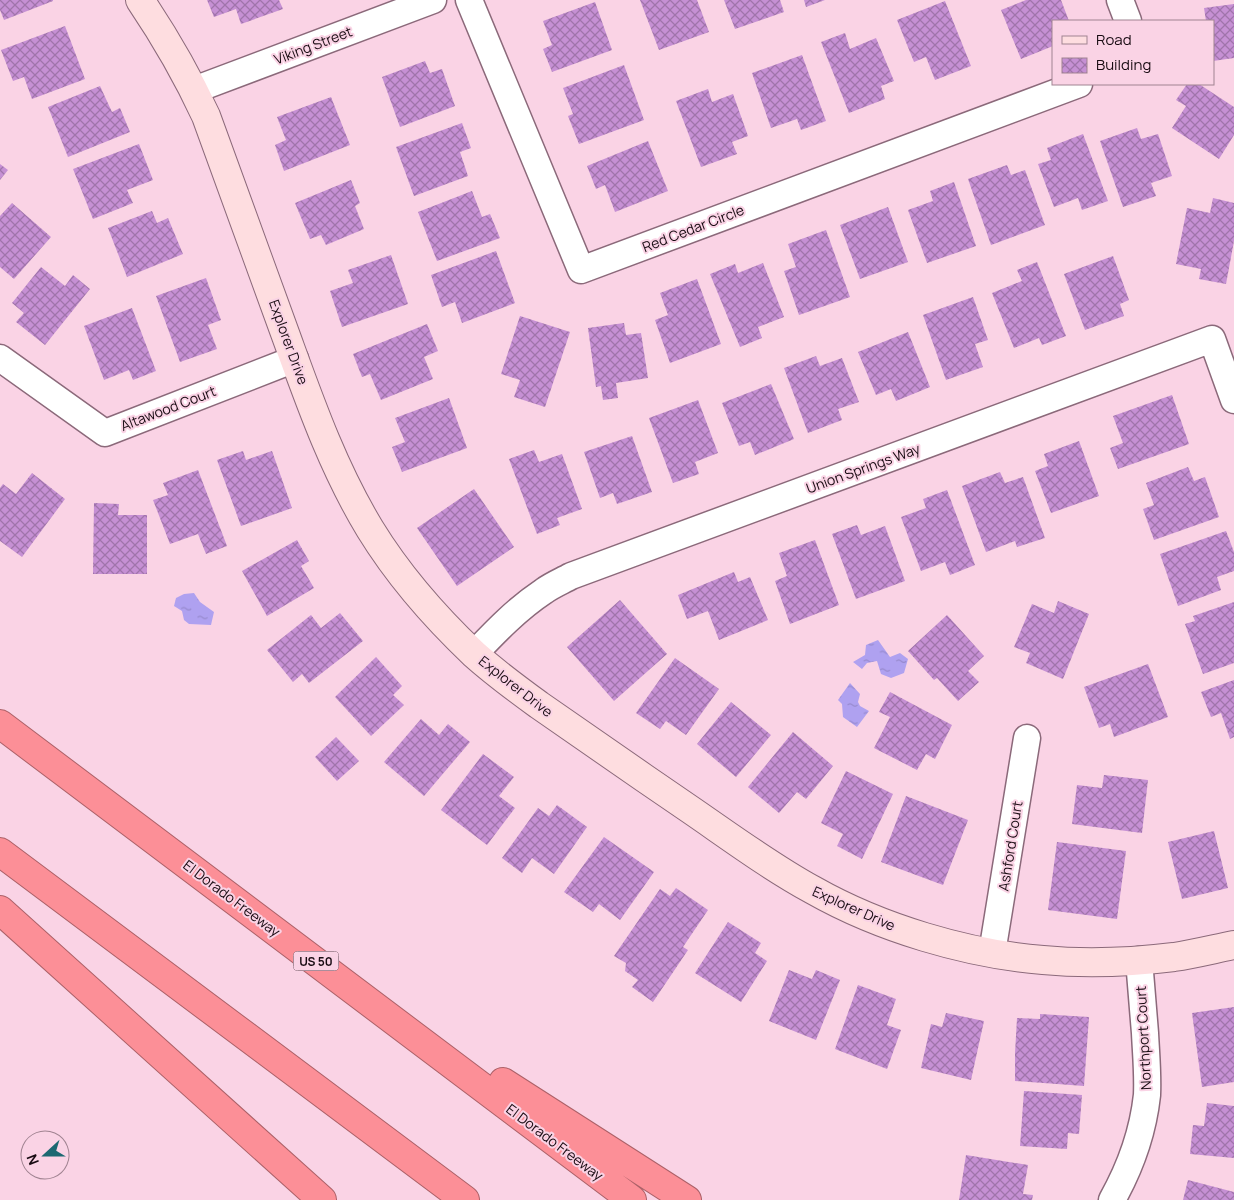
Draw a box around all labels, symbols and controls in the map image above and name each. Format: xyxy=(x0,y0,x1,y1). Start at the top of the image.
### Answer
legend xyxy=(1052,20,1214,85)
street label: Viking Street xyxy=(271,21,355,69)
text: Road xyxy=(1096,29,1132,50)
text: Building xyxy=(1096,54,1151,75)
street label: Red Cedar Circle xyxy=(639,200,747,256)
street label: Explorer Drive xyxy=(265,297,313,387)
street label: Altawood Court xyxy=(118,381,219,435)
street label: Union Springs Way xyxy=(803,438,923,497)
street label: Explorer Drive xyxy=(475,651,557,721)
street label: Ashford Court xyxy=(994,799,1027,892)
street label: El Dorado Freeway xyxy=(180,855,285,941)
street label: Explorer Drive xyxy=(810,881,898,935)
road number: US 50 xyxy=(294,951,338,970)
street label: Northport Court xyxy=(1131,985,1155,1090)
street label: El Dorado Freeway xyxy=(503,1099,608,1185)
north arrow xyxy=(20,1130,70,1180)
text: N xyxy=(22,1152,43,1168)

